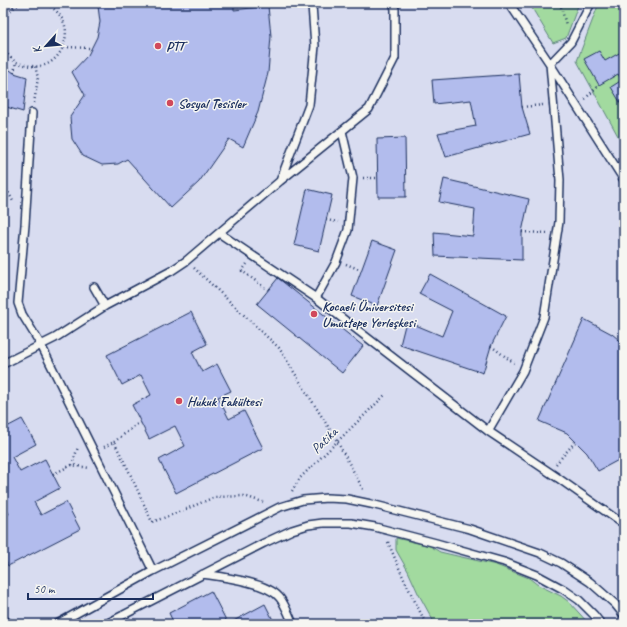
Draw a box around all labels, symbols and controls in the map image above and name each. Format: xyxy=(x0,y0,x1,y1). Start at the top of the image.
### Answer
north arrow xyxy=(26,26,66,66)
place label: PTT xyxy=(166,38,188,55)
marker: PTT xyxy=(153,41,163,51)
text: K xyxy=(28,43,45,56)
place label: Sosyal Tesisler xyxy=(178,95,248,112)
marker: Sosyal Tesisler xyxy=(165,98,175,108)
place label: Kocaeli Üniversitesi Umuttepe Yerleşkesi xyxy=(322,298,417,331)
marker: Kocaeli Üniversitesi Umuttepe Yerleşkesi xyxy=(309,309,319,319)
place label: Hukuk Fakültesi xyxy=(187,393,264,410)
marker: Hukuk Fakültesi xyxy=(174,396,184,406)
street label: Patika xyxy=(308,423,342,457)
scale bar xyxy=(28,575,153,601)
text: 50 m xyxy=(34,581,56,597)

